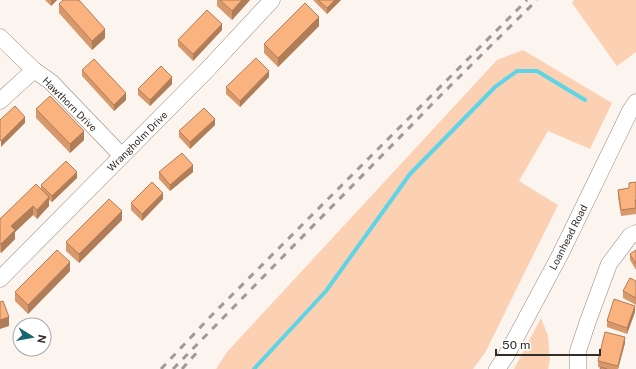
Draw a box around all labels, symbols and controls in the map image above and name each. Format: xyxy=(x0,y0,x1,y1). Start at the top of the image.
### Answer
street label: Hawthorn Drive xyxy=(40,74,100,134)
street label: Wrangholm Drive xyxy=(104,108,170,174)
street label: Loanhead Road xyxy=(546,202,590,272)
north arrow xyxy=(12,317,52,357)
scale bar xyxy=(496,331,600,357)
text: N xyxy=(35,334,49,344)
text: 50 m xyxy=(502,338,530,352)

